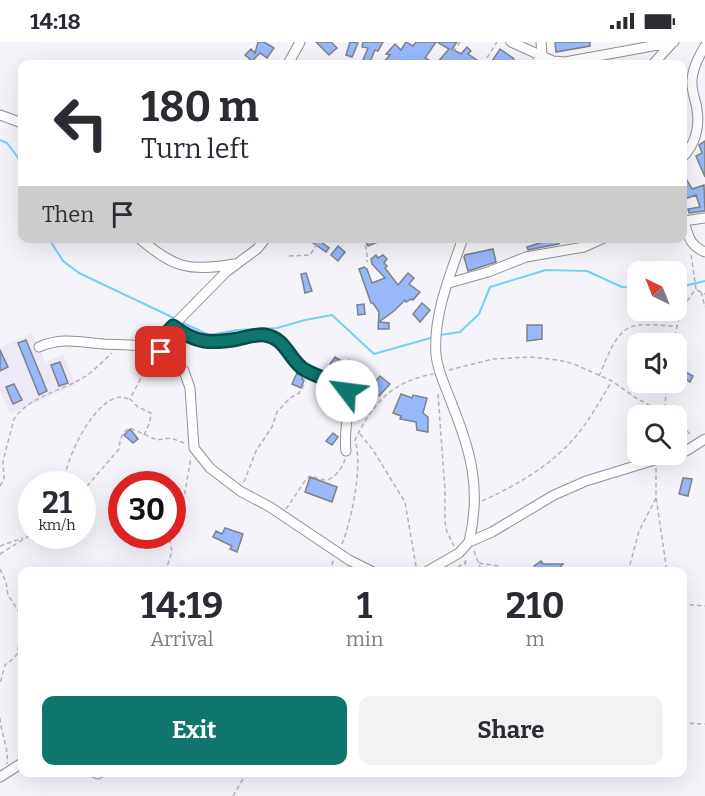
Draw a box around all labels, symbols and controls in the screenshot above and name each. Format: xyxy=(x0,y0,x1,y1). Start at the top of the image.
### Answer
text: 14:18 xyxy=(30,8,81,35)
text: 180 m xyxy=(141,82,259,132)
icon: left xyxy=(42,84,120,162)
text: Turn left xyxy=(141,133,249,165)
icon: arrive xyxy=(106,198,139,231)
text: Then xyxy=(42,201,94,228)
north arrow xyxy=(627,261,687,321)
map controls xyxy=(627,261,687,465)
pin xyxy=(135,326,186,377)
button: sound xyxy=(627,333,687,393)
icon: arrive xyxy=(144,335,177,368)
position arrow xyxy=(315,359,379,423)
button: search xyxy=(627,405,687,465)
speed limit sign: 30 xyxy=(108,471,186,549)
text: 21 xyxy=(42,485,72,521)
text: km/h xyxy=(38,516,76,534)
text: 14:19 xyxy=(140,584,223,628)
text: 1 xyxy=(357,584,372,628)
text: 210 xyxy=(506,584,565,628)
text: Arrival xyxy=(150,627,214,651)
text: min xyxy=(346,627,383,651)
text: m xyxy=(526,627,545,651)
button: Exit xyxy=(42,696,347,765)
button: Share xyxy=(359,696,663,765)

